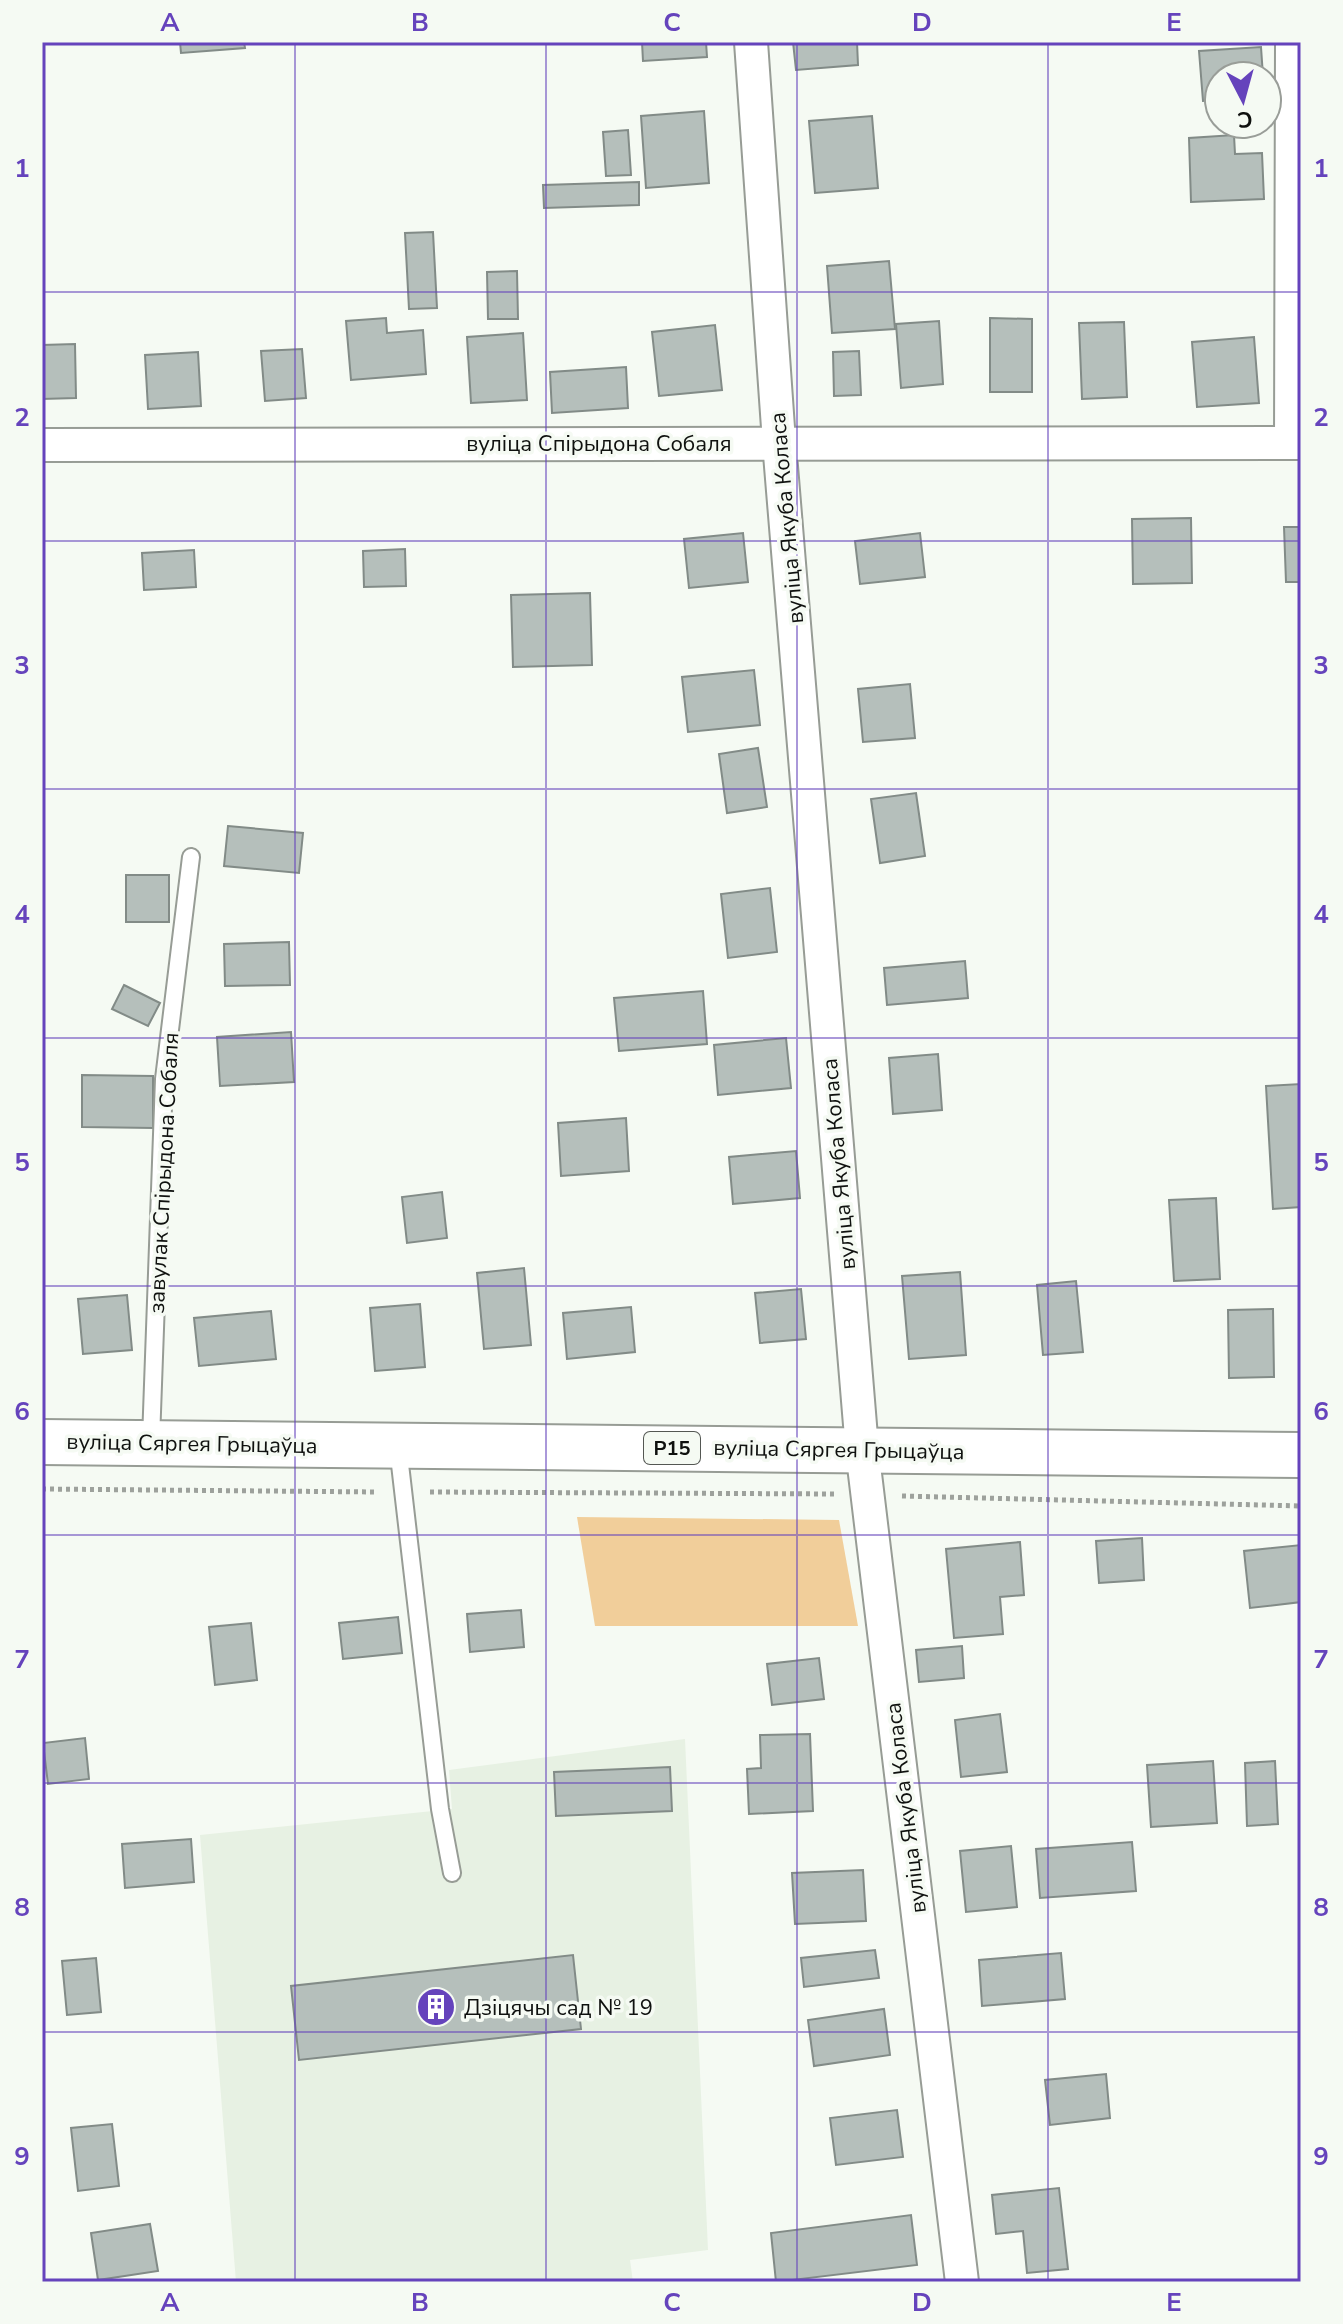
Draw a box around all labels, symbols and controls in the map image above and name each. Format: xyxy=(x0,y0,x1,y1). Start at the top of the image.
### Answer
text: A xyxy=(160,5,180,40)
text: B xyxy=(411,5,429,40)
text: C xyxy=(663,5,681,40)
text: D xyxy=(912,5,932,40)
text: E xyxy=(1166,5,1182,40)
north arrow xyxy=(1203,60,1283,140)
text: С xyxy=(1236,103,1254,135)
text: 1 xyxy=(14,151,30,186)
text: 1 xyxy=(1313,151,1329,186)
text: 2 xyxy=(14,400,30,435)
text: 2 xyxy=(1313,400,1329,435)
street label: вуліца Якуба Коласа xyxy=(763,411,811,625)
street label: вуліца Спірыдона Собаля xyxy=(466,429,732,459)
text: 3 xyxy=(14,648,30,683)
text: 3 xyxy=(1313,648,1329,683)
text: 4 xyxy=(14,897,30,932)
text: 4 xyxy=(1313,897,1329,932)
street label: завулак Спірыдона Собаля xyxy=(142,1032,186,1314)
street label: вуліца Якуба Коласа xyxy=(815,1057,863,1271)
text: 5 xyxy=(14,1145,30,1180)
text: 5 xyxy=(1313,1145,1329,1180)
text: 6 xyxy=(14,1394,30,1429)
text: 6 xyxy=(1313,1394,1329,1429)
street label: вуліца Сяргея Грыцаўца xyxy=(66,1427,318,1461)
road number: Р15 xyxy=(644,1432,700,1464)
street label: вуліца Сяргея Грыцаўца xyxy=(713,1433,965,1467)
text: 7 xyxy=(14,1642,30,1677)
text: 7 xyxy=(1313,1642,1329,1677)
street label: вуліца Якуба Коласа xyxy=(878,1701,934,1915)
text: 8 xyxy=(14,1890,30,1925)
text: 8 xyxy=(1313,1890,1329,1925)
building icon: Дзіцячы сад № 19 xyxy=(415,1986,457,2028)
place label: Дзіцячы сад № 19 xyxy=(464,1993,653,2023)
text: 9 xyxy=(14,2139,30,2174)
text: 9 xyxy=(1313,2139,1329,2174)
text: A xyxy=(160,2285,180,2320)
text: B xyxy=(411,2285,429,2320)
text: C xyxy=(663,2285,681,2320)
text: D xyxy=(912,2285,932,2320)
text: E xyxy=(1166,2285,1182,2320)

